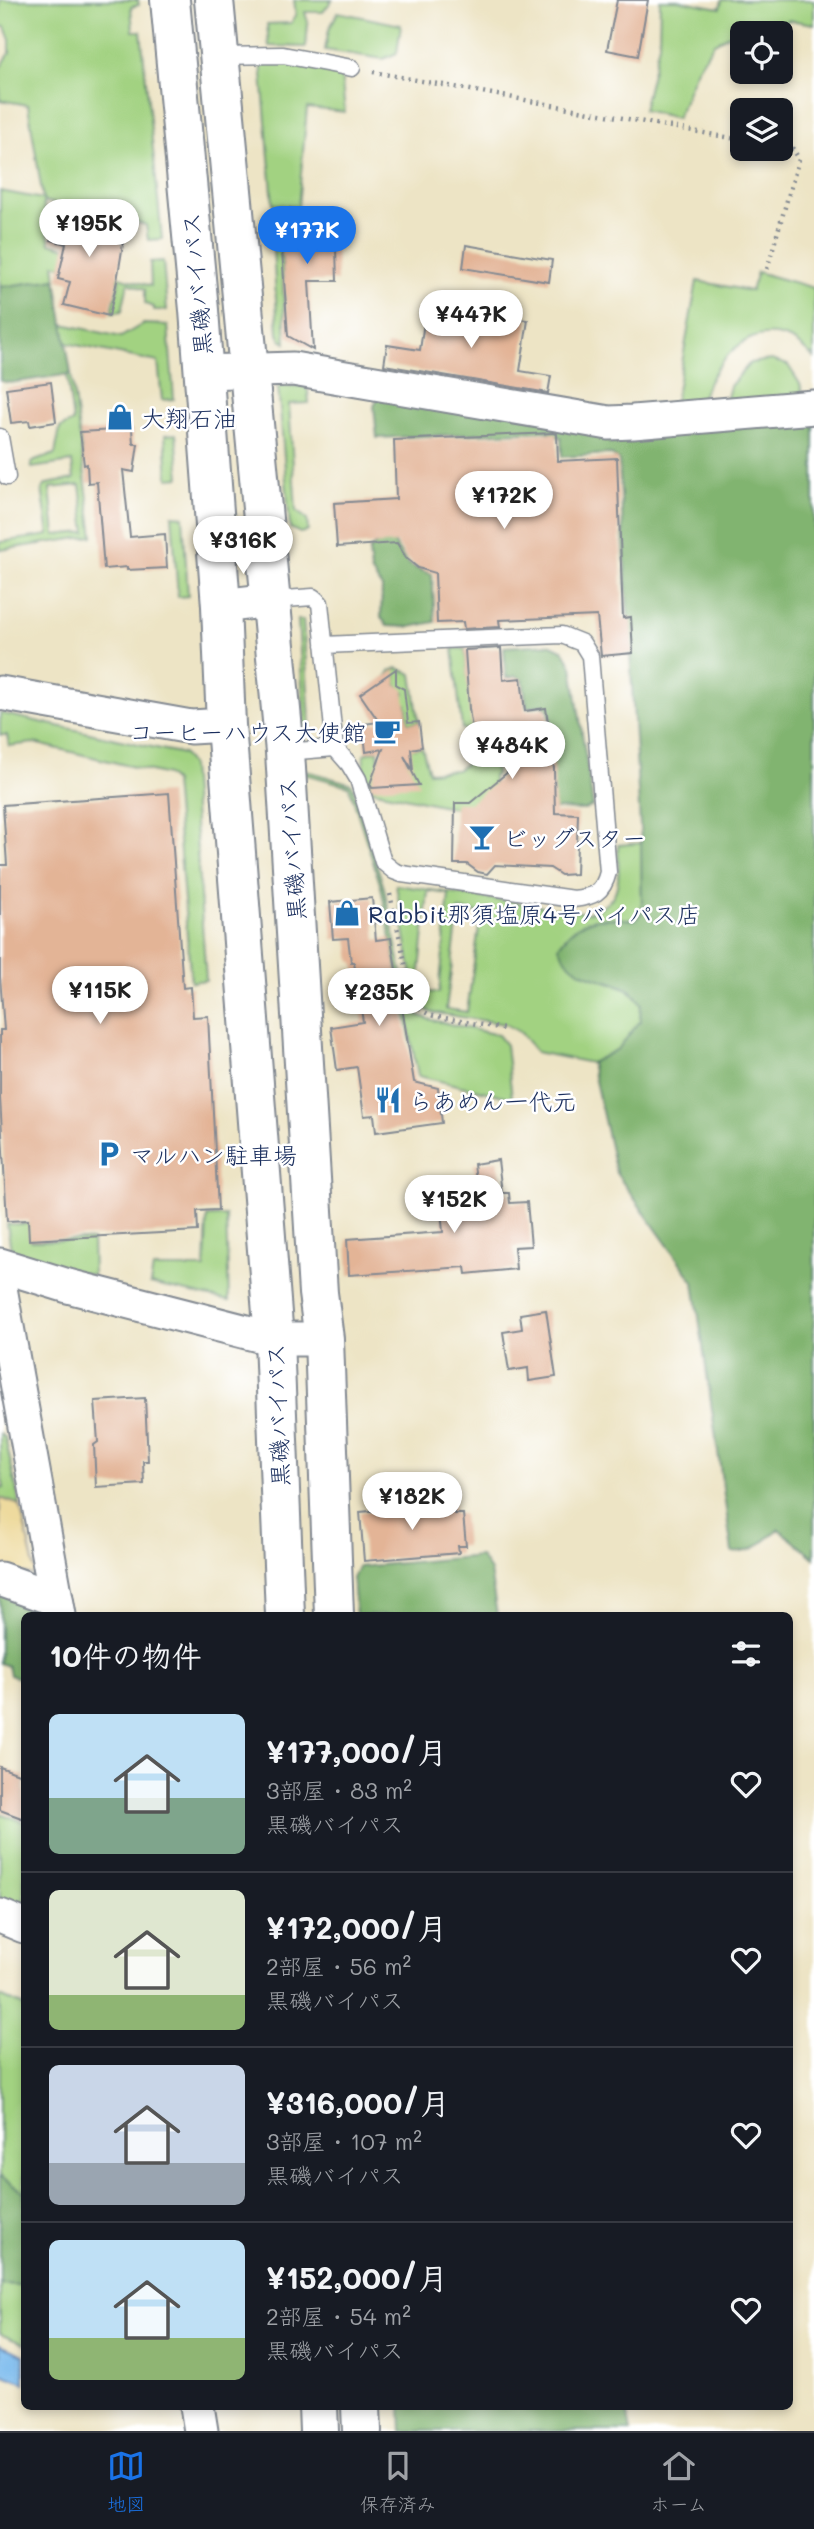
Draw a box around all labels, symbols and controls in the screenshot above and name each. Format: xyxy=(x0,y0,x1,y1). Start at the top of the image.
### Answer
map controls xyxy=(730,21,793,161)
button: locate xyxy=(730,21,793,84)
button: layers xyxy=(730,98,793,161)
pin: ¥195K xyxy=(40,200,138,259)
pin: ¥177K xyxy=(258,206,356,266)
text: ¥195K xyxy=(55,207,123,237)
street label: 黒磯バイパス xyxy=(174,211,218,357)
text: ¥177K xyxy=(274,214,340,244)
pin: ¥447K xyxy=(422,290,520,350)
text: ¥447K xyxy=(435,298,507,328)
shop icon: 大翔石油 xyxy=(105,402,135,432)
place label: 大翔石油 xyxy=(141,402,237,433)
pin: ¥172K xyxy=(455,472,553,531)
text: ¥172K xyxy=(471,479,537,509)
pin: ¥316K xyxy=(194,516,292,576)
text: ¥316K xyxy=(209,524,277,554)
place label: コーヒーハウス大使館 xyxy=(129,716,366,747)
cafe icon: コーヒーハウス大使館 xyxy=(372,716,402,746)
pin: ¥484K xyxy=(463,722,561,781)
text: ¥484K xyxy=(475,729,549,759)
street label: 黒磯バイパス xyxy=(271,776,311,922)
bar icon: ビッグスター xyxy=(467,822,497,852)
place label: ビッグスター xyxy=(503,822,646,853)
shop icon: Rabbit那須塩原4号バイパス店 xyxy=(332,898,362,928)
place label: Rabbit那須塩原4号バイパス店 xyxy=(368,898,700,929)
pin: ¥115K xyxy=(51,967,149,1026)
pin: ¥235K xyxy=(330,968,428,1028)
text: ¥115K xyxy=(68,974,132,1004)
text: ¥235K xyxy=(344,976,414,1006)
restaurant icon: らあめん一代元 xyxy=(373,1085,403,1115)
place label: らあめん一代元 xyxy=(409,1085,577,1116)
parking icon: マルハン駐車場 xyxy=(94,1139,124,1169)
place label: マルハン駐車場 xyxy=(130,1139,297,1170)
pin: ¥152K xyxy=(405,1176,503,1235)
text: ¥152K xyxy=(421,1183,487,1213)
street label: 黒磯バイパス xyxy=(259,1343,295,1487)
pin: ¥182K xyxy=(363,1472,461,1532)
text: ¥182K xyxy=(378,1480,446,1510)
text: 10件の物件 xyxy=(49,1635,202,1675)
icon: filters xyxy=(727,1635,765,1673)
text: ¥177,000/月 xyxy=(266,1731,447,1771)
icon: home xyxy=(105,1742,189,1826)
icon: heart xyxy=(727,1765,765,1803)
text: 3部屋 · 83 m² xyxy=(266,1775,412,1805)
text: 黒磯バイパス xyxy=(266,1809,404,1839)
text: ¥172,000/月 xyxy=(266,1907,447,1947)
icon: home xyxy=(105,1918,189,2002)
icon: heart xyxy=(727,1941,765,1979)
text: 2部屋 · 56 m² xyxy=(266,1951,411,1981)
text: 黒磯バイパス xyxy=(266,1985,404,2015)
text: ¥316,000/月 xyxy=(266,2082,450,2122)
icon: home xyxy=(105,2093,189,2177)
icon: heart xyxy=(727,2116,765,2154)
text: 3部屋 · 107 m² xyxy=(266,2126,422,2156)
text: 黒磯バイパス xyxy=(266,2160,404,2190)
text: ¥152,000/月 xyxy=(266,2257,448,2297)
icon: home xyxy=(105,2268,189,2352)
icon: heart xyxy=(727,2291,765,2329)
text: 2部屋 · 54 m² xyxy=(266,2301,411,2331)
text: 黒磯バイパス xyxy=(266,2335,404,2365)
tab: 地図 xyxy=(107,2447,145,2516)
tab: 保存済み xyxy=(360,2447,436,2516)
tab: ホーム xyxy=(650,2447,707,2516)

